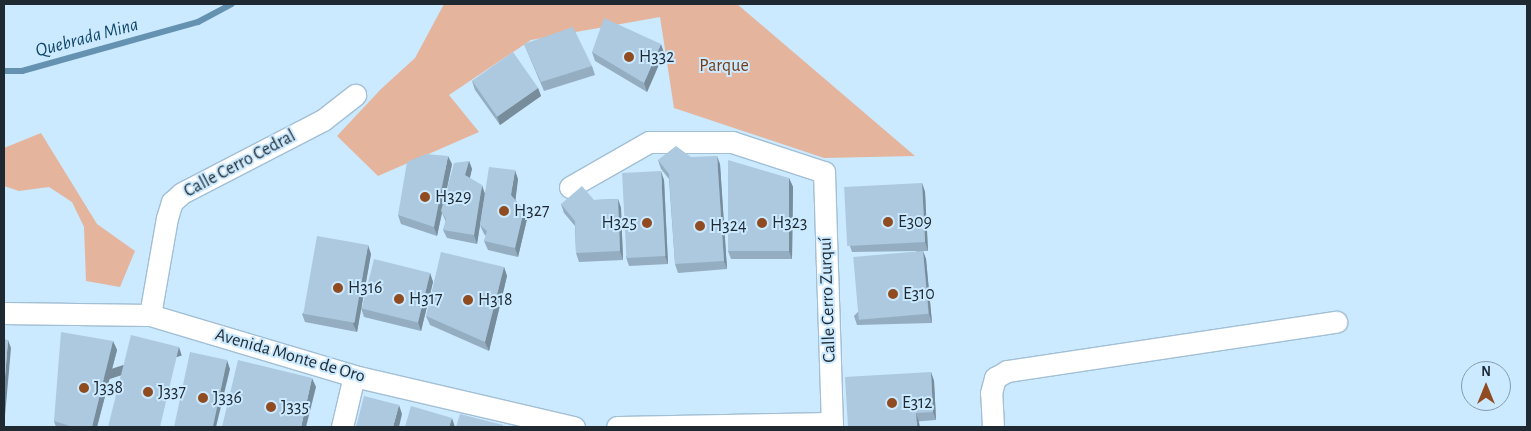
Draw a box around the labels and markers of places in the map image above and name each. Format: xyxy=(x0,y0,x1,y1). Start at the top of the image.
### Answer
place label: H332 xyxy=(639,46,674,68)
marker: H332 xyxy=(623,51,635,63)
place label: H329 xyxy=(435,186,471,208)
marker: H329 xyxy=(419,191,431,203)
place label: H327 xyxy=(514,200,549,222)
marker: H327 xyxy=(498,205,510,217)
place label: E309 xyxy=(898,211,932,233)
place label: H325 xyxy=(602,212,637,234)
place label: H323 xyxy=(772,212,807,234)
place label: H324 xyxy=(710,215,747,237)
marker: E309 xyxy=(882,216,894,228)
marker: H325 xyxy=(641,217,653,229)
marker: H323 xyxy=(756,217,768,229)
marker: H324 xyxy=(694,220,706,232)
place label: H316 xyxy=(348,277,382,299)
marker: H316 xyxy=(332,282,344,294)
place label: E310 xyxy=(903,283,935,305)
place label: H317 xyxy=(409,288,442,310)
marker: E310 xyxy=(887,288,899,300)
place label: H318 xyxy=(478,289,512,311)
marker: H317 xyxy=(393,293,405,305)
marker: H318 xyxy=(462,294,474,306)
place label: J338 xyxy=(94,377,123,399)
place label: J337 xyxy=(158,381,186,403)
marker: J338 xyxy=(78,382,90,394)
marker: J337 xyxy=(142,386,154,398)
place label: J336 xyxy=(213,387,242,409)
marker: J336 xyxy=(197,392,209,404)
place label: E312 xyxy=(902,392,932,414)
place label: J335 xyxy=(281,396,309,418)
marker: E312 xyxy=(886,397,898,409)
marker: J335 xyxy=(265,401,277,413)

